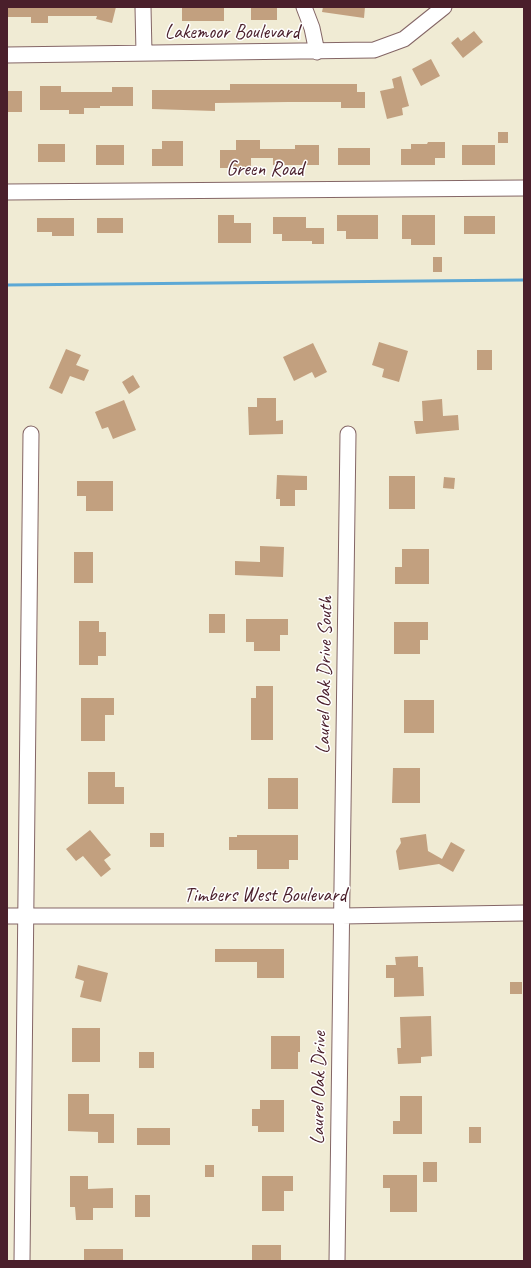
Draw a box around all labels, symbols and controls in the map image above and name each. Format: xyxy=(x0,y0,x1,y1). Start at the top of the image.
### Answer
street label: Lakemoor Boulevard xyxy=(165,21,299,45)
street label: Green Road xyxy=(226,158,304,182)
street label: Laurel Oak Drive South xyxy=(312,596,338,754)
street label: Timbers West Boulevard xyxy=(184,884,346,908)
street label: Laurel Oak Drive xyxy=(306,1031,332,1145)

